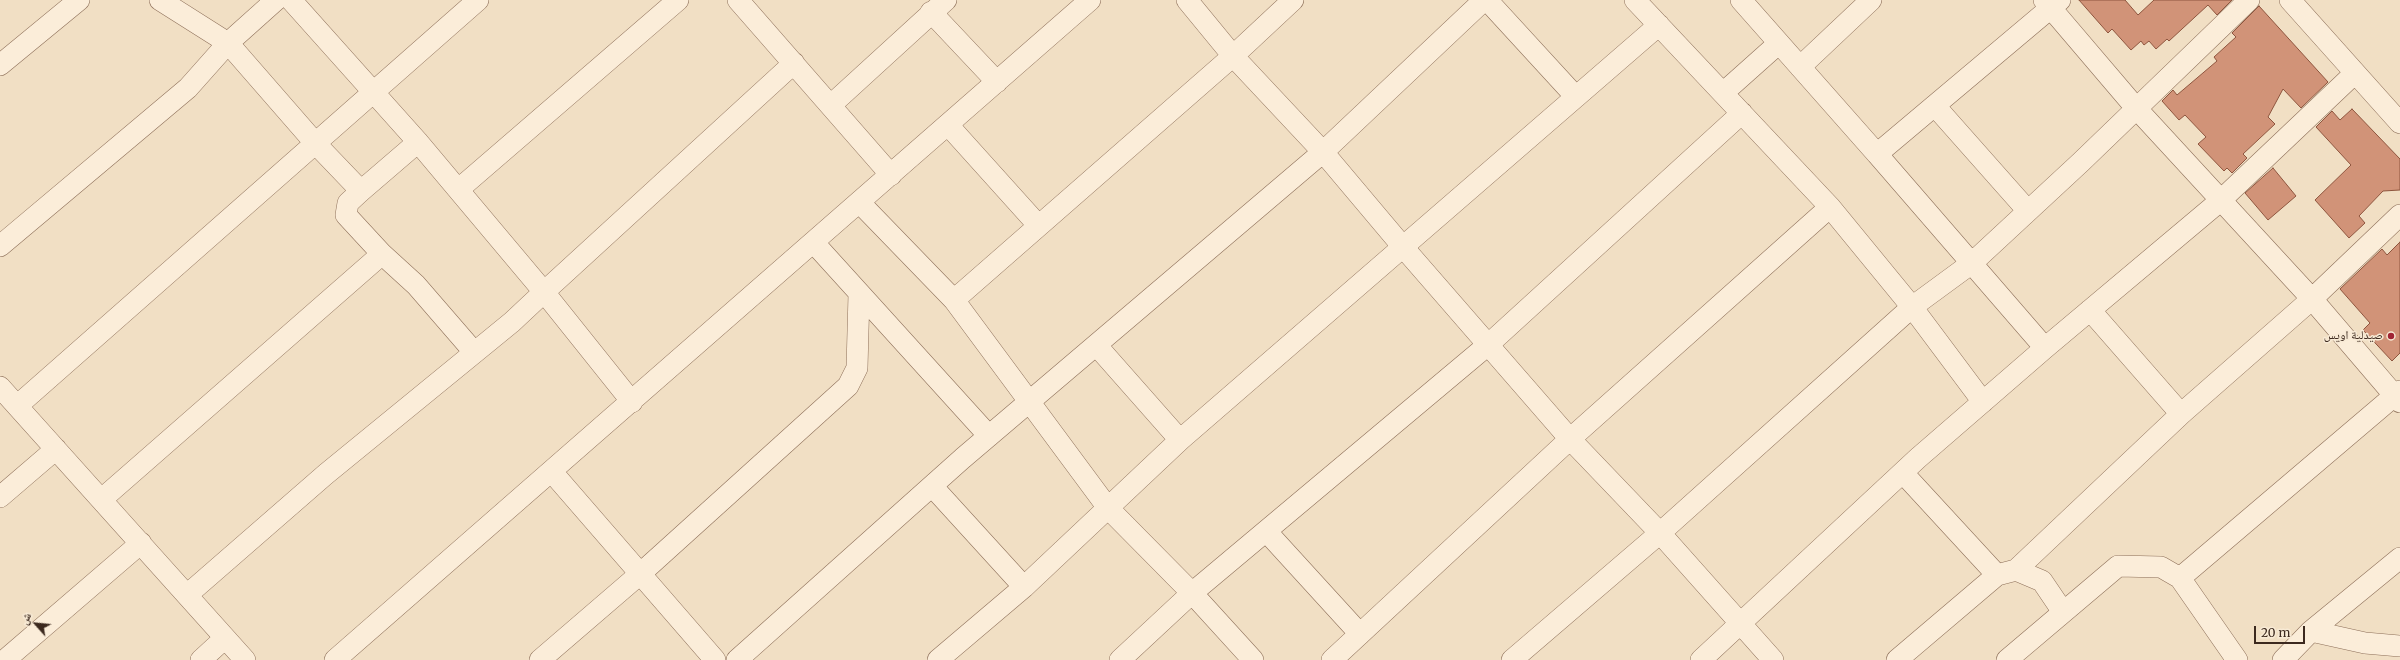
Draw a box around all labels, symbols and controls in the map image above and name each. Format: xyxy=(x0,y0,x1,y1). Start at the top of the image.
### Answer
place label: صيدلية اويس xyxy=(2324,329,2383,343)
marker: صيدلية اويس xyxy=(2386,331,2396,341)
north arrow xyxy=(16,604,56,644)
text: ش xyxy=(16,610,34,627)
scale bar xyxy=(2256,618,2307,644)
text: 20 m xyxy=(2261,625,2290,640)

